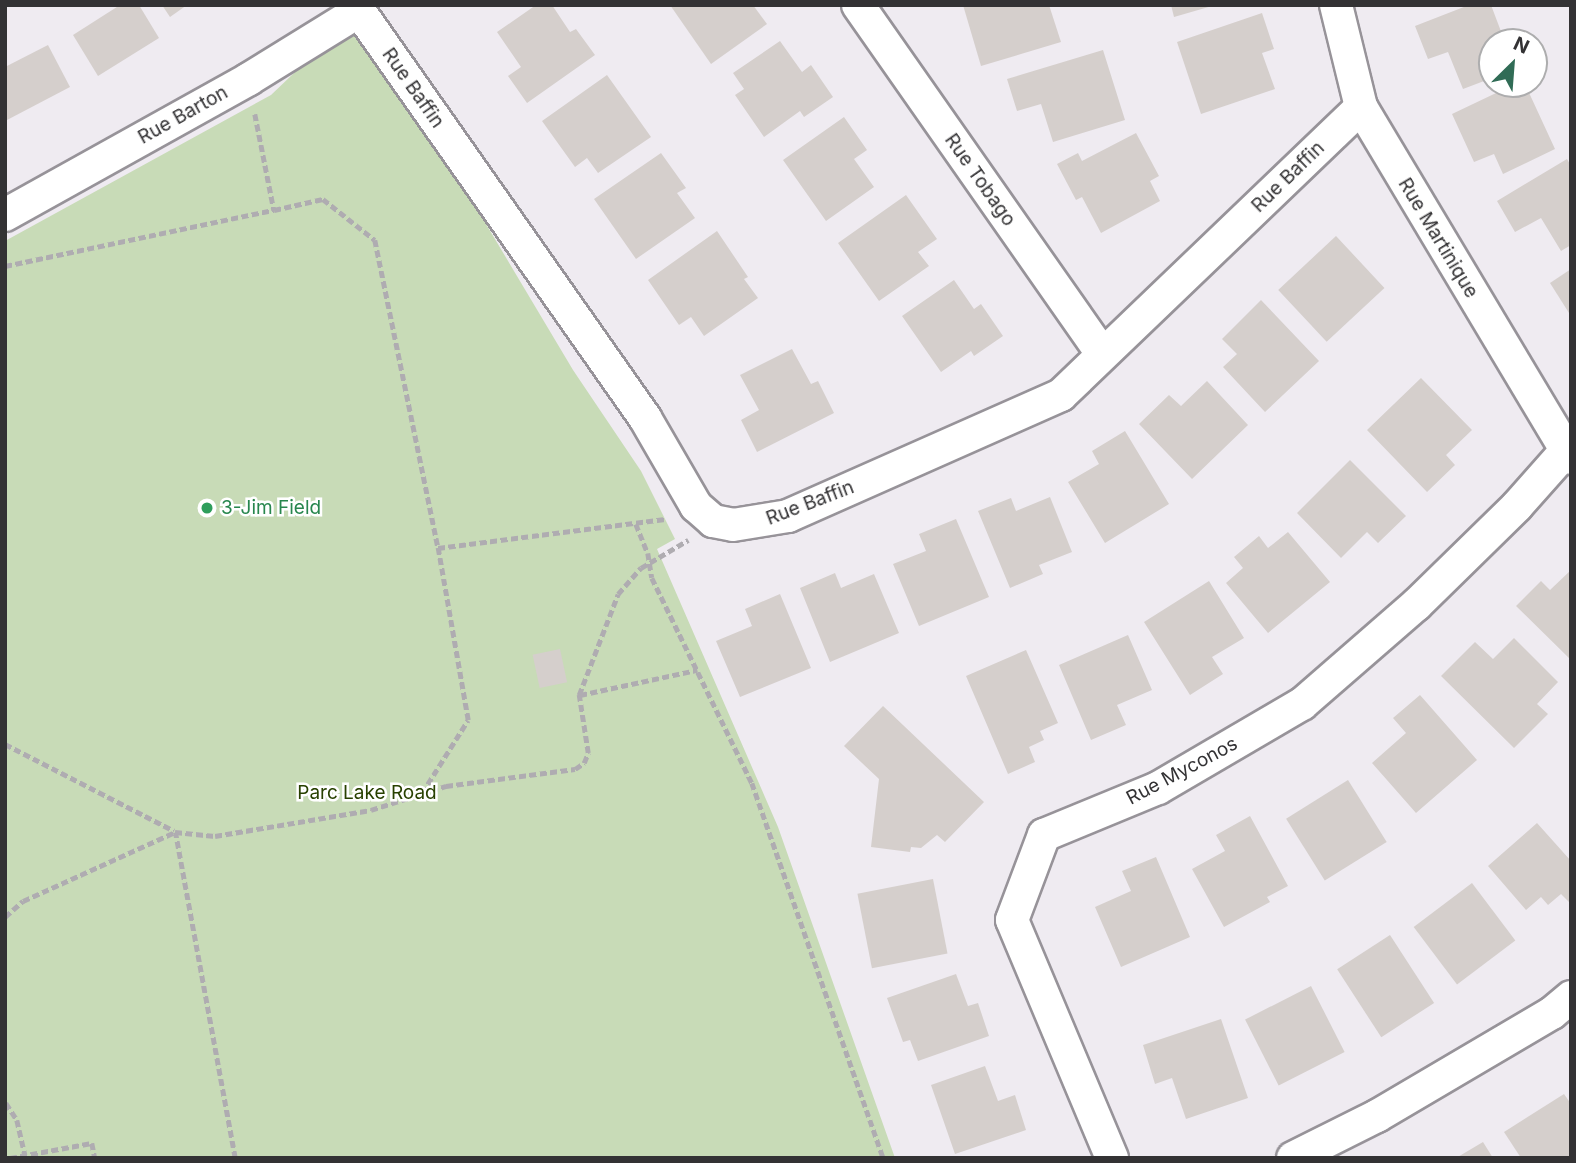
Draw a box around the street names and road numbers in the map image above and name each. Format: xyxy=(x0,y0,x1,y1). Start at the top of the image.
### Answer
street label: Rue Baffin xyxy=(377,44,449,132)
street label: Rue Barton xyxy=(134,81,232,149)
street label: Rue Tobago xyxy=(940,129,1020,231)
street label: Rue Baffin xyxy=(1247,137,1329,217)
street label: Rue Martinique xyxy=(1393,174,1483,302)
street label: Rue Baffin xyxy=(763,476,857,530)
street label: Rue Myconos xyxy=(1123,732,1241,810)

